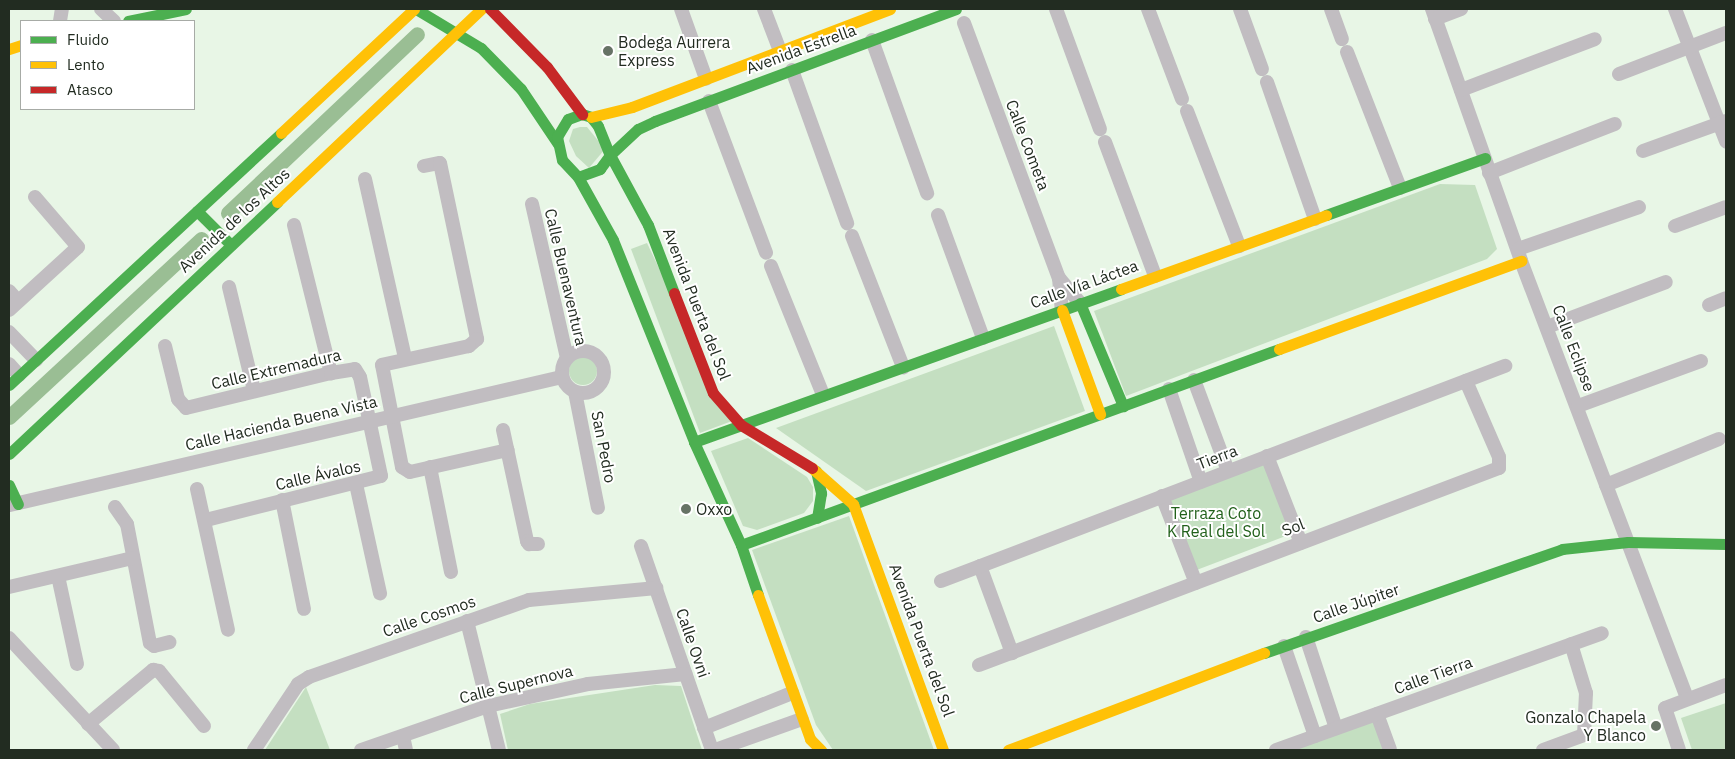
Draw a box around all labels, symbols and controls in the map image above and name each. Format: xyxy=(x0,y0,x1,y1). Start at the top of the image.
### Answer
legend xyxy=(20,20,195,110)
street label: Avenida Estrella xyxy=(743,20,859,78)
text: Fluido xyxy=(67,30,109,49)
place label: Bodega Aurrera Express xyxy=(618,32,730,70)
marker: Bodega Aurrera Express xyxy=(602,45,614,57)
text: Lento xyxy=(67,55,105,74)
text: Atasco xyxy=(67,80,113,99)
street label: Calle Cometa xyxy=(1002,97,1054,193)
street label: Avenida de los Altos xyxy=(175,164,293,276)
street label: Calle Buenaventura xyxy=(541,207,591,347)
street label: Avenida Puerta del Sol xyxy=(659,225,735,383)
street label: Calle Vía Láctea xyxy=(1028,256,1140,312)
street label: Calle Eclipse xyxy=(1549,302,1599,394)
street label: Calle Extremadura xyxy=(209,345,343,393)
street label: Calle Hacienda Buena Vista xyxy=(183,392,379,454)
street label: San Pedro xyxy=(588,409,620,485)
street label: Tierra xyxy=(1194,440,1240,474)
street label: Calle Ávalos xyxy=(273,456,363,494)
place label: Oxxo xyxy=(696,499,732,519)
marker: Oxxo xyxy=(680,503,692,515)
park label: Terraza Coto K Real del Sol xyxy=(1167,503,1265,541)
street label: Sol xyxy=(1279,514,1307,540)
street label: Avenida Puerta del Sol xyxy=(885,561,959,719)
street label: Calle Júpiter xyxy=(1310,579,1402,627)
street label: Calle Cosmos xyxy=(380,591,478,641)
street label: Calle Ovni xyxy=(672,606,714,680)
street label: Calle Tierra xyxy=(1391,652,1475,698)
street label: Calle Supernova xyxy=(457,661,575,707)
place label: Gonzalo Chapela Y Blanco xyxy=(1525,707,1646,745)
marker: Gonzalo Chapela Y Blanco xyxy=(1650,720,1662,732)

